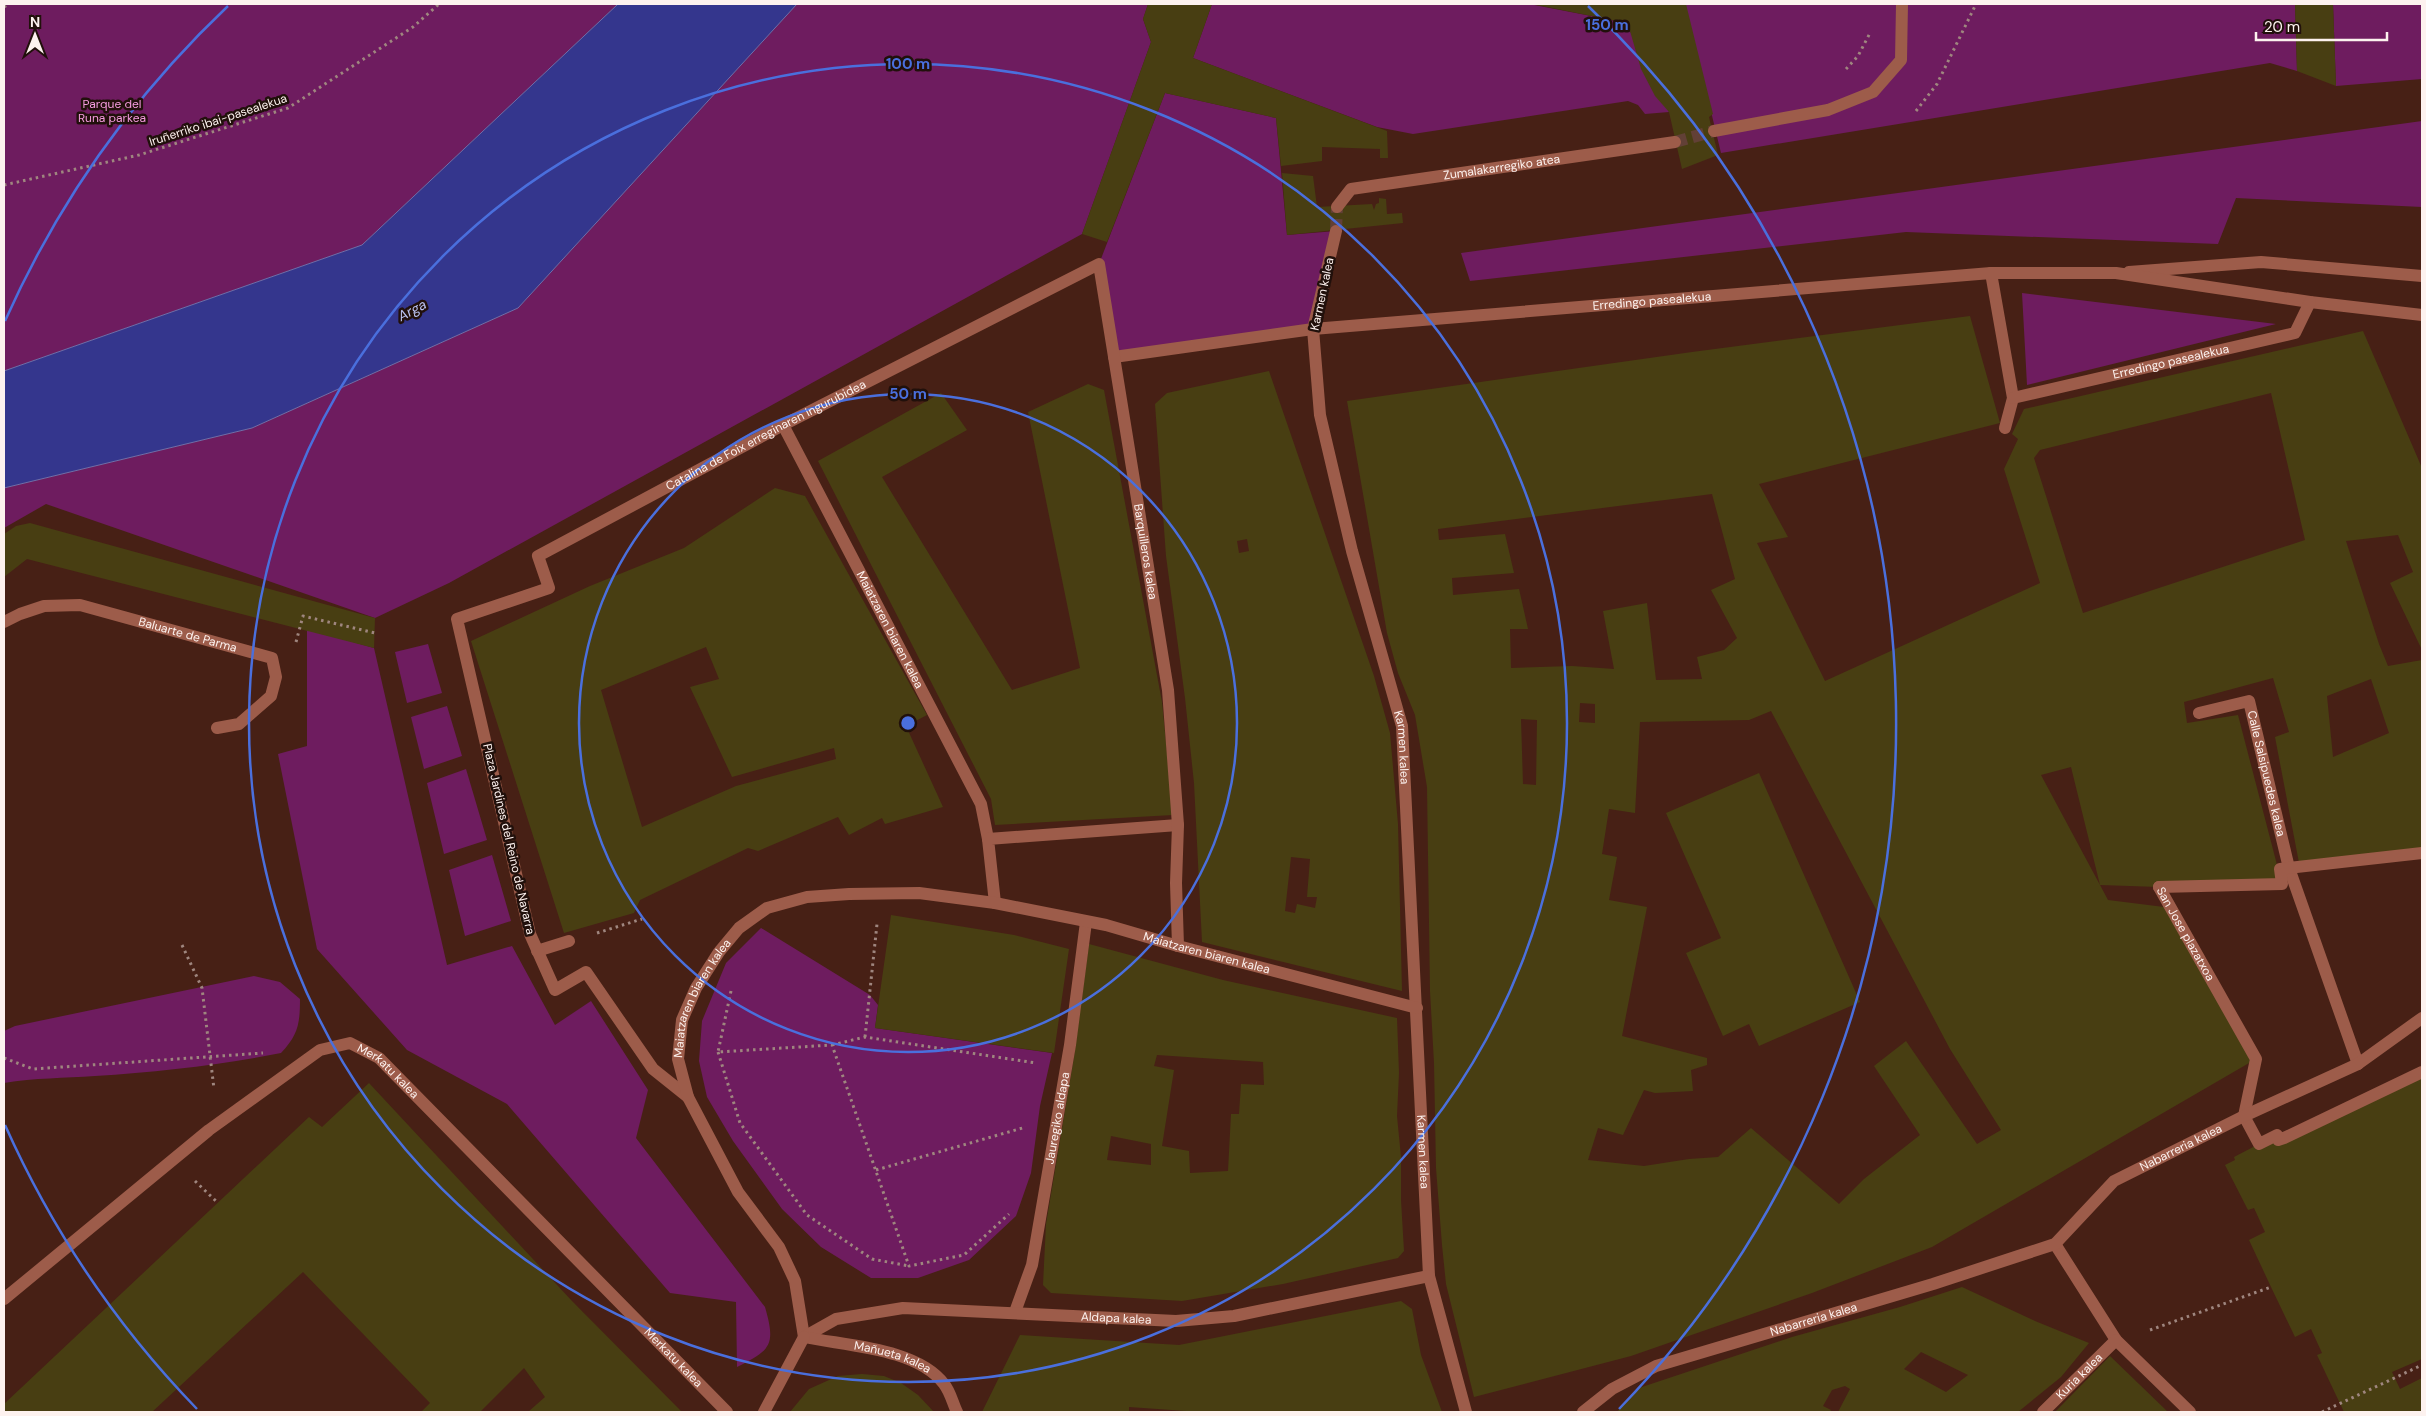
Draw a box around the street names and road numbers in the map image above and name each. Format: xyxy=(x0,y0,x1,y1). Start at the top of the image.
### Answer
street label: Iruñerriko ibai-pasealekua xyxy=(147,90,289,150)
street label: Zumalakarregiko atea xyxy=(1442,151,1561,184)
street label: Karmen kalea xyxy=(1306,256,1338,332)
street label: Erredingo pasealekua xyxy=(1592,288,1712,314)
street label: Erredingo pasealekua xyxy=(2111,340,2231,383)
street label: Catalina de Foix erreginaren ingurubidea xyxy=(663,376,869,494)
street label: Barquilleros kalea xyxy=(1130,503,1161,601)
street label: Maiatzaren biaren kalea xyxy=(853,568,927,691)
street label: Baluarte de Parma xyxy=(137,614,239,656)
street label: Karmen kalea xyxy=(1390,709,1413,785)
street label: Calle Salsipuedes kalea xyxy=(2244,709,2289,838)
street label: Plaza Jardines del Reino de Navarra xyxy=(479,742,539,936)
street label: San Jose plazatxoa xyxy=(2153,884,2218,984)
street label: Maiatzaren biaren kalea xyxy=(1142,928,1272,978)
street label: Maiatzaren biaren kalea xyxy=(670,935,735,1059)
street label: Merkatu kalea xyxy=(354,1040,422,1102)
street label: Jauregiko aldapa xyxy=(1042,1071,1073,1165)
street label: Karmen kalea xyxy=(1413,1114,1433,1189)
street label: Nabarreria kalea xyxy=(2137,1120,2225,1175)
street label: Nabarreria kalea xyxy=(1768,1299,1859,1340)
street label: Aldapa kalea xyxy=(1081,1308,1152,1328)
street label: Merkatu kalea xyxy=(641,1324,706,1391)
street label: Mañueta kalea xyxy=(853,1337,934,1377)
street label: Kuria kalea xyxy=(2053,1350,2106,1403)

